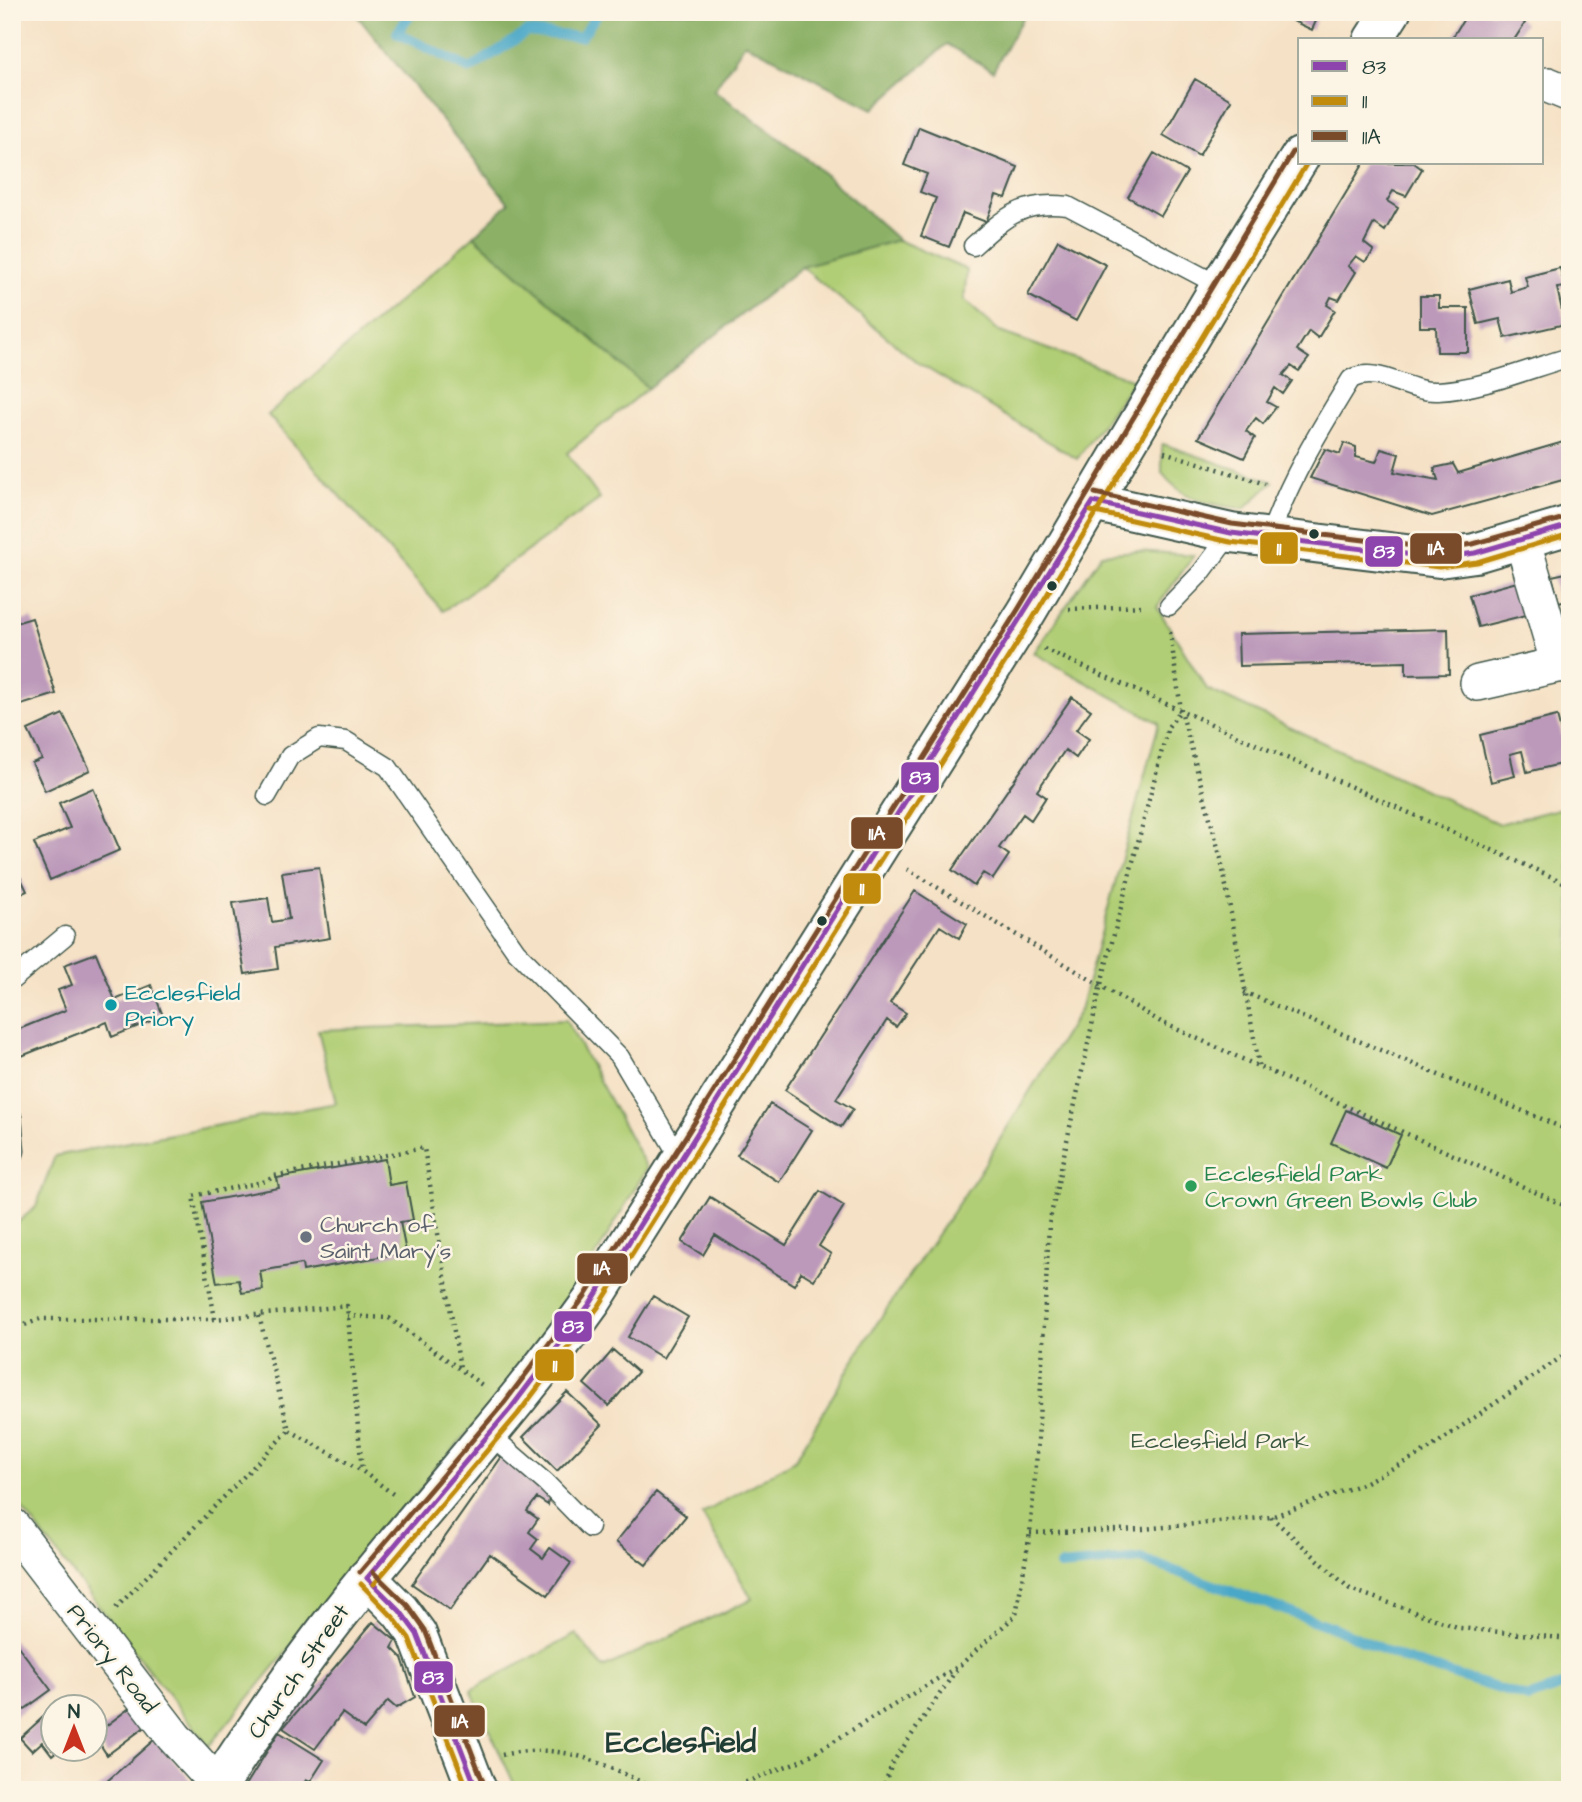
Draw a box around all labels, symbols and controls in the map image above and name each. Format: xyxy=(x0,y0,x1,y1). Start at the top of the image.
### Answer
legend xyxy=(1298,38,1544,164)
text: 83 xyxy=(1362,53,1387,82)
text: 11 xyxy=(1362,87,1368,116)
text: 11A xyxy=(1362,123,1381,152)
unlabelled marker xyxy=(1307,527,1321,541)
line badge: 11 xyxy=(1259,531,1299,565)
line badge: 11A xyxy=(1409,532,1463,565)
line badge: 83 xyxy=(1364,535,1404,568)
text: 11 xyxy=(1277,536,1282,563)
text: 11A xyxy=(1427,536,1445,563)
text: 83 xyxy=(1373,539,1395,566)
unlabelled marker xyxy=(1045,579,1059,593)
line badge: 83 xyxy=(900,761,940,794)
text: 83 xyxy=(909,765,931,792)
line badge: 11A xyxy=(850,816,904,850)
text: 11A xyxy=(868,821,886,848)
line badge: 11 xyxy=(842,872,882,905)
text: 11 xyxy=(860,876,865,903)
unlabelled marker xyxy=(815,914,829,928)
place label: Ecclesfield Priory xyxy=(125,977,241,1036)
marker: Ecclesfield Priory xyxy=(103,997,119,1013)
place label: Ecclesfield Park Crown Green Bowls Club xyxy=(1205,1158,1477,1216)
marker: Ecclesfield Park Crown Green Bowls Club xyxy=(1183,1178,1199,1194)
place label: Church of Saint Mary's xyxy=(320,1209,451,1268)
marker: Church of Saint Mary's xyxy=(298,1229,314,1245)
line badge: 11A xyxy=(576,1252,629,1285)
text: 11A xyxy=(593,1256,611,1283)
line badge: 83 xyxy=(553,1310,593,1343)
text: 83 xyxy=(562,1314,584,1341)
line badge: 11 xyxy=(534,1348,575,1382)
text: 11 xyxy=(553,1353,558,1380)
park label: Ecclesfield Park xyxy=(1131,1425,1309,1457)
street label: Priory Road xyxy=(58,1597,165,1721)
street label: Church Street xyxy=(240,1597,358,1746)
line badge: 83 xyxy=(413,1660,454,1694)
text: 83 xyxy=(422,1665,444,1692)
north arrow xyxy=(38,1694,108,1764)
text: N xyxy=(68,1699,80,1726)
line badge: 11A xyxy=(433,1704,486,1738)
text: 11A xyxy=(451,1709,469,1736)
district label: Ecclesfield xyxy=(606,1722,757,1764)

